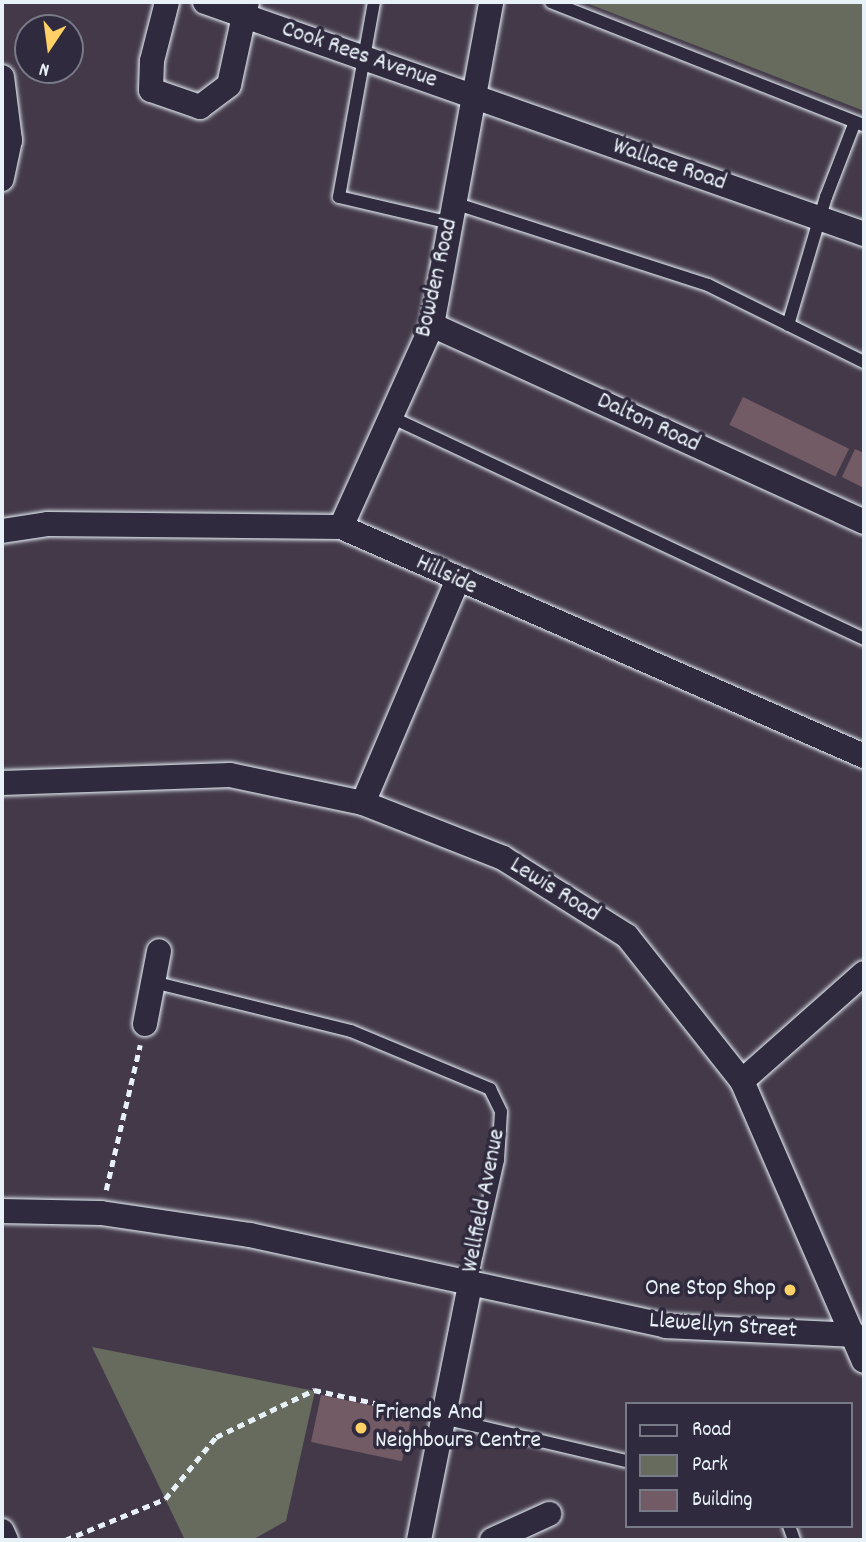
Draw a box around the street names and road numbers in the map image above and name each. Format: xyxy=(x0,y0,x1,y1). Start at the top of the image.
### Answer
street label: Cook Rees Avenue xyxy=(277,16,441,96)
street label: Wallace Road xyxy=(608,133,730,199)
street label: Bowden Road xyxy=(410,216,466,340)
street label: Dalton Road xyxy=(592,388,704,460)
street label: Hillside xyxy=(411,549,481,603)
street label: Lewis Road xyxy=(504,852,604,930)
street label: Wellfield Avenue xyxy=(457,1127,513,1275)
street label: Llewellyn Street xyxy=(648,1307,798,1347)

